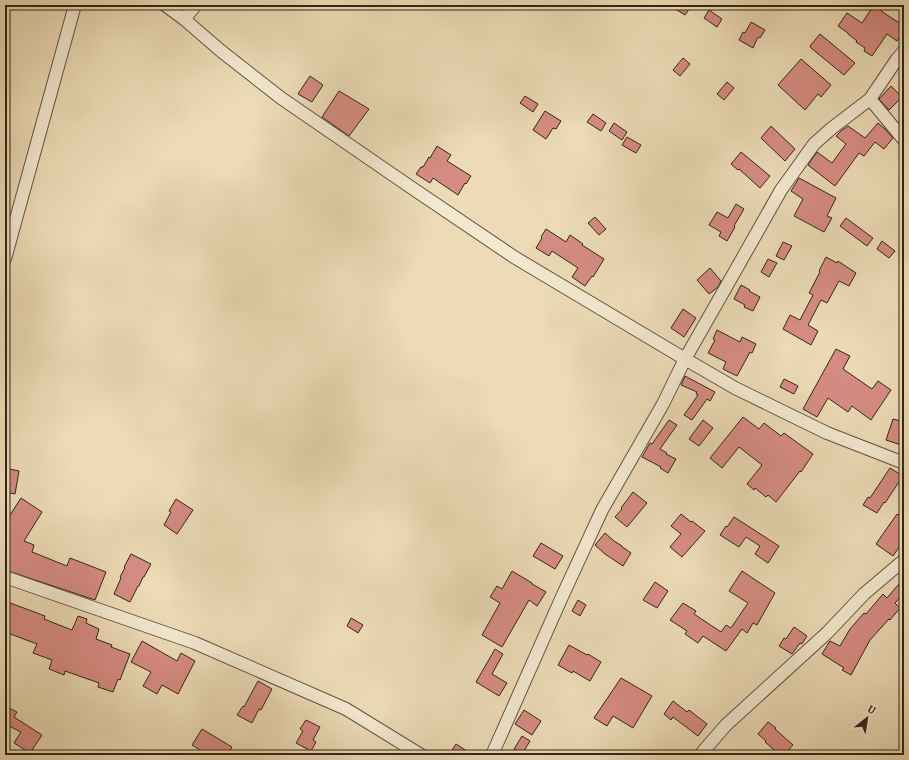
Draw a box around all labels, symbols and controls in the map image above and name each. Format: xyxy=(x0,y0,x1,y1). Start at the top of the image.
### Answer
north arrow xyxy=(847,698,887,738)
text: U xyxy=(865,701,879,718)

